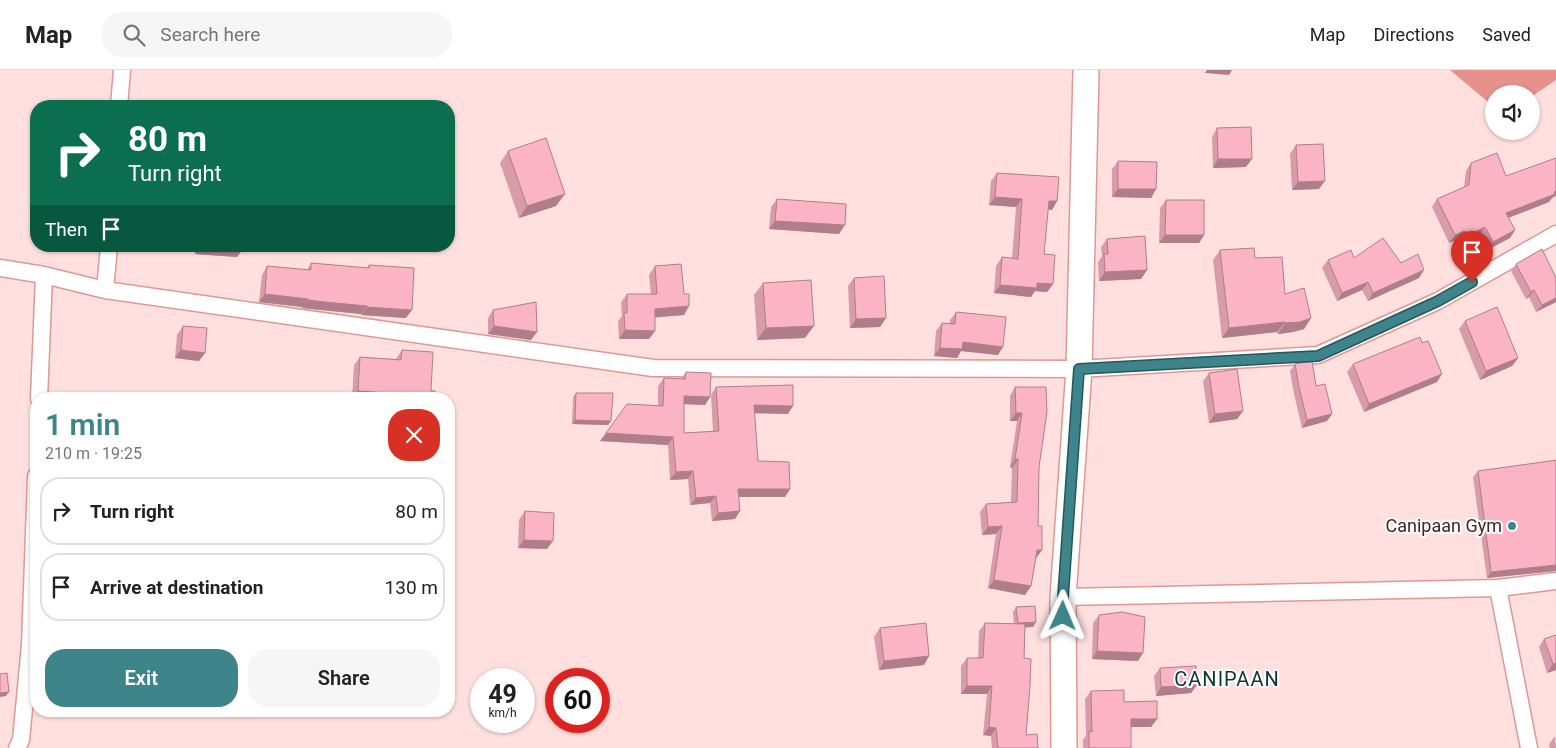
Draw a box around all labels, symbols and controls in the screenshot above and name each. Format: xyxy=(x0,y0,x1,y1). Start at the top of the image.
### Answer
search box xyxy=(102,12,452,57)
text: Map xyxy=(25,21,72,49)
icon: search xyxy=(120,21,148,49)
text: Search here xyxy=(160,23,260,46)
text: Map xyxy=(1310,24,1345,45)
text: Directions xyxy=(1373,24,1454,45)
text: Saved xyxy=(1482,24,1531,45)
map controls xyxy=(1485,85,1540,140)
button: sound xyxy=(1485,85,1540,140)
text: 80 m xyxy=(128,119,207,160)
icon: right xyxy=(45,120,110,185)
text: Turn right xyxy=(128,161,222,186)
icon: arrive xyxy=(97,215,125,243)
text: Then xyxy=(45,218,87,241)
pin xyxy=(1451,231,1493,282)
icon: arrive xyxy=(1458,238,1486,266)
text: 1 min xyxy=(45,407,120,442)
button: close xyxy=(388,409,440,461)
text: 210 m · 19:25 xyxy=(45,444,142,463)
icon: right xyxy=(47,497,75,525)
text: Turn right xyxy=(90,500,174,523)
text: 80 m xyxy=(395,500,438,523)
place label: Canipaan Gym xyxy=(1386,515,1502,536)
marker: Canipaan Gym xyxy=(1506,520,1518,532)
icon: arrive xyxy=(47,573,75,601)
text: Arrive at destination xyxy=(90,576,263,599)
text: 130 m xyxy=(385,576,438,599)
position arrow xyxy=(1036,589,1088,641)
button: Exit xyxy=(45,649,238,707)
button: Share xyxy=(248,649,440,707)
district label: CANIPAAN xyxy=(1174,667,1280,691)
speed limit sign: 60 xyxy=(545,668,610,733)
text: 49 xyxy=(488,680,517,709)
text: km/h xyxy=(488,706,517,720)

